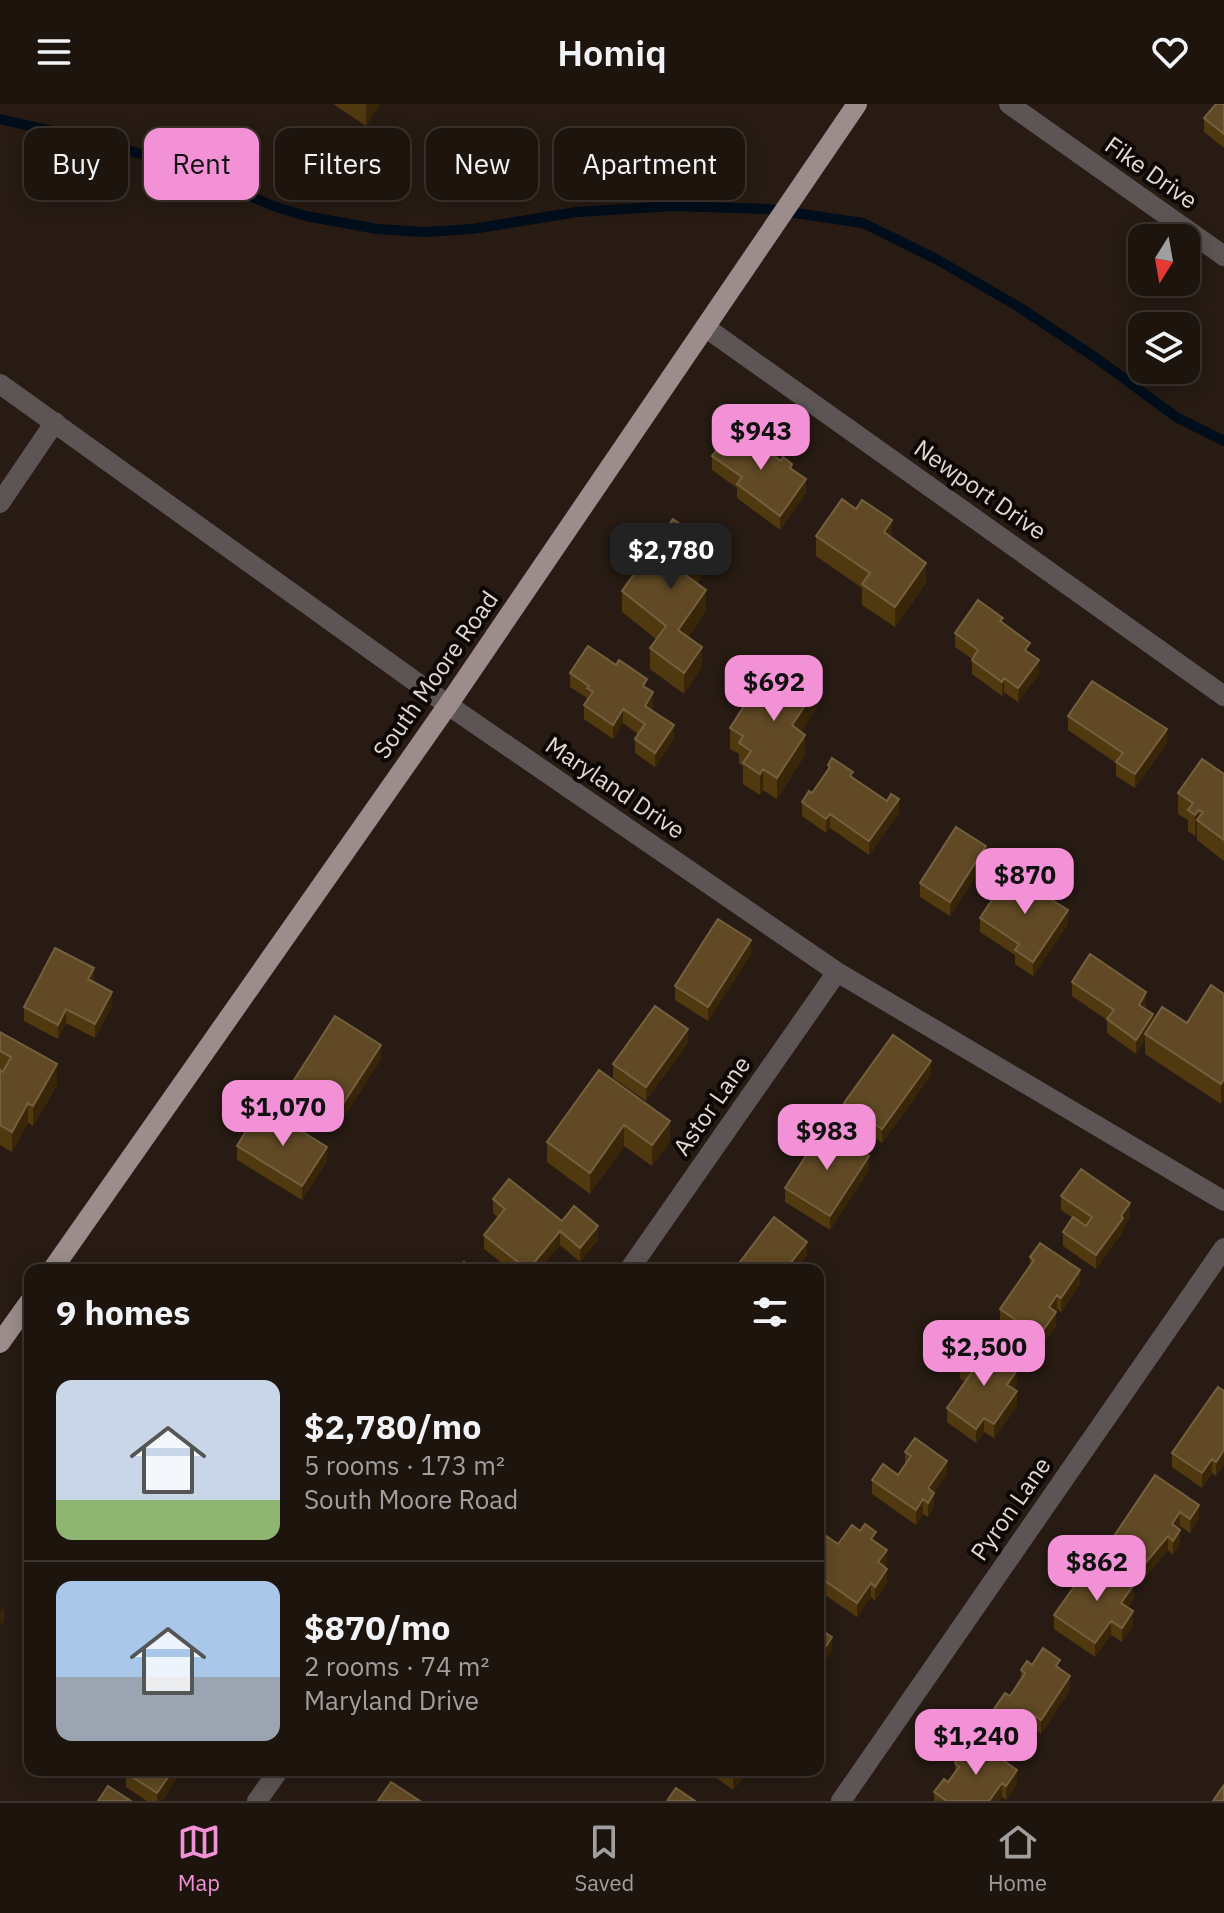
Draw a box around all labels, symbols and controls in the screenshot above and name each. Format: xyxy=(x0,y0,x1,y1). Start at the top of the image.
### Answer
text: Homiq xyxy=(557,29,667,76)
icon: menu xyxy=(32,30,76,74)
icon: heart xyxy=(1148,30,1192,74)
chip: Buy xyxy=(24,128,128,200)
chip: Rent xyxy=(144,128,259,200)
chip: Filters xyxy=(275,128,410,200)
chip: New xyxy=(426,128,538,200)
chip: Apartment xyxy=(554,128,745,200)
street label: Fike Drive xyxy=(1099,129,1204,216)
north arrow xyxy=(1128,224,1200,296)
map controls xyxy=(1128,224,1200,384)
button: layers xyxy=(1128,312,1200,384)
pin: $943 xyxy=(714,404,808,472)
text: $943 xyxy=(730,413,792,447)
street label: Newport Drive xyxy=(908,432,1053,547)
pin: $2,780 xyxy=(606,523,736,591)
text: $2,780 xyxy=(628,532,714,566)
street label: South Moore Road xyxy=(365,584,505,765)
pin: $692 xyxy=(727,655,821,723)
text: $692 xyxy=(743,664,805,698)
street label: Maryland Drive xyxy=(540,729,691,846)
pin: $870 xyxy=(978,848,1072,916)
text: $870 xyxy=(994,857,1056,891)
street label: Astor Lane xyxy=(665,1049,757,1162)
pin: $1,070 xyxy=(218,1080,348,1148)
text: $1,070 xyxy=(240,1089,326,1123)
pin: $983 xyxy=(780,1104,874,1172)
text: $983 xyxy=(796,1113,858,1147)
text: 9 homes xyxy=(56,1290,191,1334)
icon: filters xyxy=(748,1290,792,1334)
pin: $2,500 xyxy=(919,1320,1049,1388)
text: $2,500 xyxy=(941,1329,1027,1363)
text: $2,780/mo xyxy=(304,1404,481,1448)
icon: home xyxy=(120,1412,216,1508)
text: 5 rooms · 173 m² xyxy=(304,1448,505,1482)
street label: Pyron Lane xyxy=(963,1450,1058,1567)
text: South Moore Road xyxy=(304,1482,518,1516)
pin: $862 xyxy=(1050,1535,1144,1603)
text: $862 xyxy=(1066,1544,1128,1578)
text: $870/mo xyxy=(304,1605,451,1649)
icon: home xyxy=(120,1613,216,1709)
text: 2 rooms · 74 m² xyxy=(304,1649,489,1683)
text: Maryland Drive xyxy=(304,1683,479,1717)
pin: $1,240 xyxy=(911,1709,1041,1777)
text: $1,240 xyxy=(933,1718,1019,1752)
tab: Map xyxy=(177,1820,221,1897)
tab: Saved xyxy=(574,1820,634,1897)
tab: Home xyxy=(988,1820,1047,1897)

